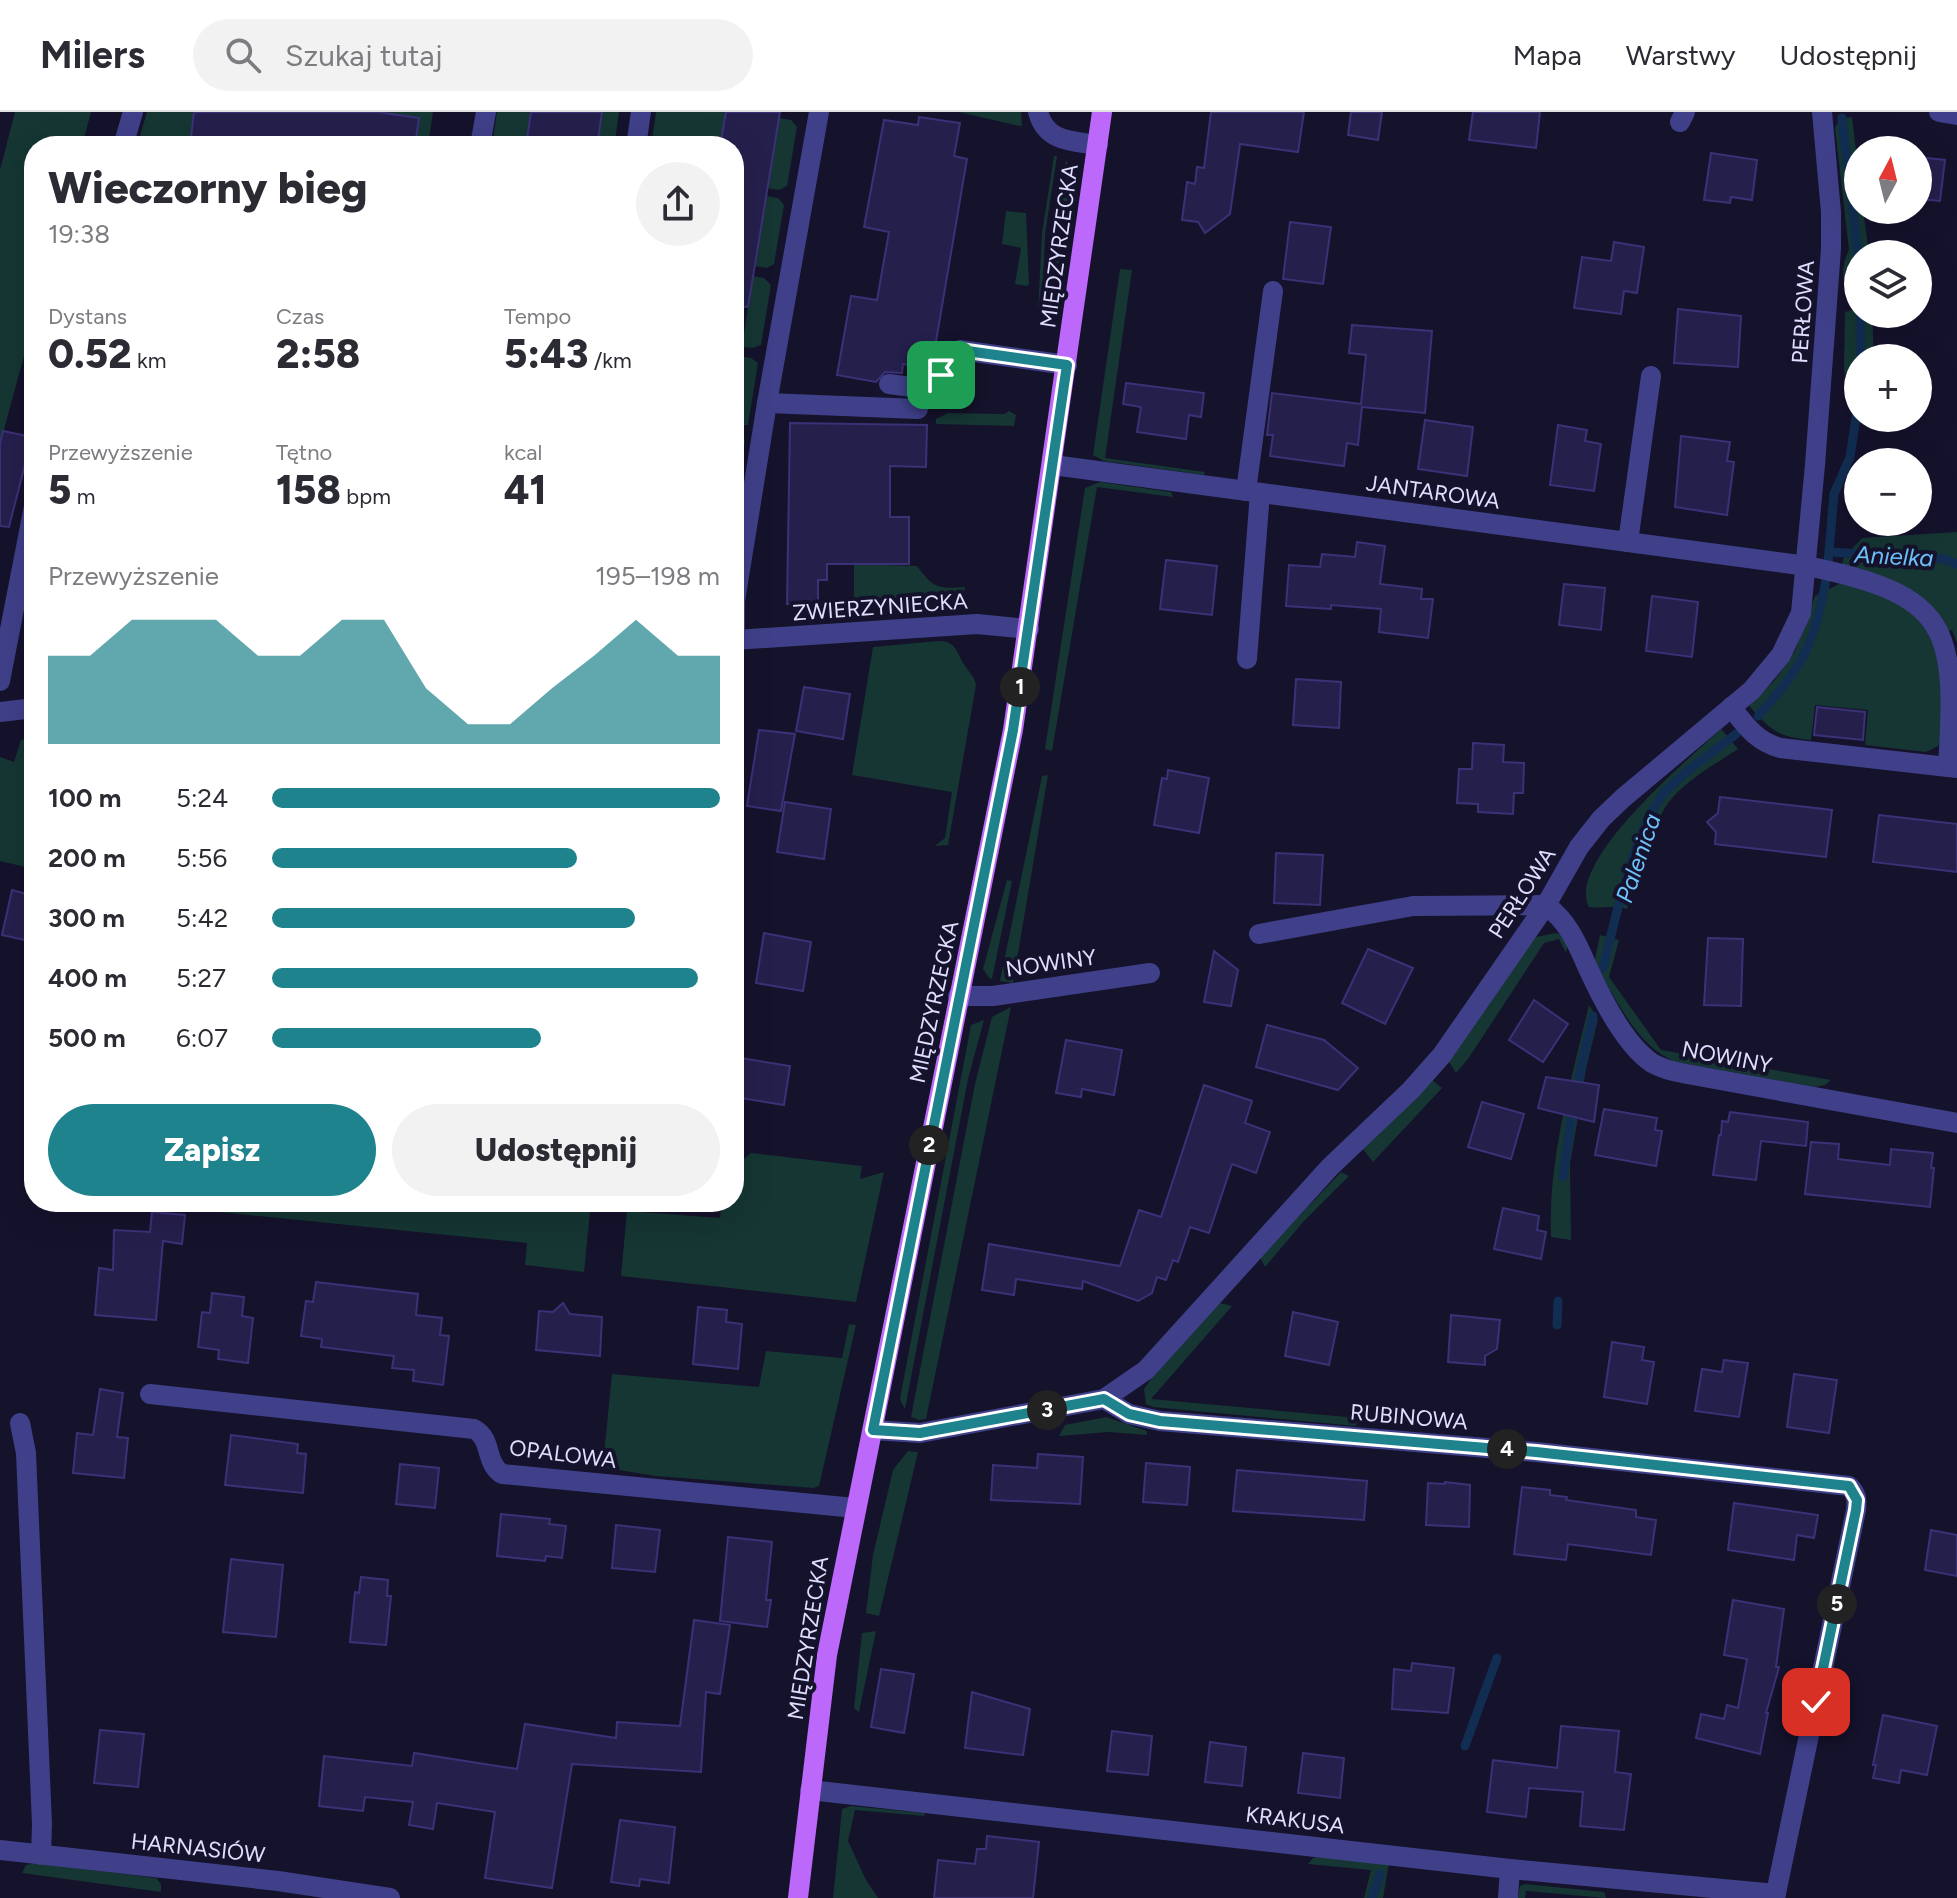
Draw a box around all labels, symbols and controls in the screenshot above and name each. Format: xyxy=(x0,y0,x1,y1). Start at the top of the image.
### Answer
search box xyxy=(193,19,753,91)
text: Milers xyxy=(40,32,145,78)
icon: search xyxy=(221,33,265,77)
text: Szukaj tutaj xyxy=(285,37,443,74)
text: Mapa xyxy=(1513,38,1582,72)
text: Warstwy xyxy=(1626,38,1735,72)
text: Udostępnij xyxy=(1779,38,1917,72)
north arrow xyxy=(1844,136,1932,224)
map controls xyxy=(1844,136,1932,536)
text: Wieczorny bieg xyxy=(48,161,368,214)
button: share xyxy=(636,162,720,246)
street label: MIĘDZYRZECKA xyxy=(1034,162,1084,330)
text: 19:38 xyxy=(48,218,110,250)
button: layers xyxy=(1844,240,1932,328)
street label: PERŁOWA xyxy=(1786,260,1820,364)
text: Dystans xyxy=(48,303,127,330)
text: Czas xyxy=(276,303,324,330)
text: Tempo xyxy=(504,303,571,330)
text: 0.52 xyxy=(48,330,132,378)
text: 2:58 xyxy=(276,330,360,378)
text: 5:43 xyxy=(504,330,588,378)
pin xyxy=(907,341,975,409)
button: + xyxy=(1844,344,1932,432)
text: km xyxy=(132,347,166,374)
text: /km xyxy=(588,347,632,374)
icon: arrive xyxy=(919,353,963,397)
text: Przewyższenie xyxy=(48,439,193,466)
text: Tętno xyxy=(276,439,332,466)
text: kcal xyxy=(504,439,542,466)
button: − xyxy=(1844,448,1932,536)
text: 5 xyxy=(48,466,71,514)
text: 158 xyxy=(276,466,341,514)
text: 41 xyxy=(504,466,547,514)
street label: JANTAROWA xyxy=(1364,469,1502,515)
text: m xyxy=(71,483,96,510)
text: bpm xyxy=(341,483,391,510)
water label: Anielka xyxy=(1853,539,1934,573)
text: Przewyższenie xyxy=(48,560,219,592)
text: 195–198 m xyxy=(595,560,720,592)
street label: ZWIERZYNIECKA xyxy=(791,587,969,627)
pin: 1 xyxy=(1000,667,1040,707)
text: 1 xyxy=(1015,673,1025,700)
text: 100 m xyxy=(48,782,122,814)
text: 5:24 xyxy=(176,782,228,814)
water label: Palenica xyxy=(1609,810,1667,906)
text: 200 m xyxy=(48,842,126,874)
text: 5:56 xyxy=(176,842,227,874)
street label: PERŁOWA xyxy=(1483,842,1561,944)
text: 300 m xyxy=(48,902,125,934)
text: 5:42 xyxy=(176,902,228,934)
street label: MIĘDZYRZECKA xyxy=(904,918,964,1086)
street label: NOWINY xyxy=(1004,943,1099,983)
text: 400 m xyxy=(48,962,127,994)
text: 5:27 xyxy=(176,962,226,994)
text: 500 m xyxy=(48,1022,126,1054)
text: 6:07 xyxy=(176,1022,228,1054)
street label: NOWINY xyxy=(1680,1035,1775,1079)
button: Zapisz xyxy=(48,1104,376,1196)
button: Udostępnij xyxy=(392,1104,720,1196)
pin: 2 xyxy=(909,1125,949,1165)
text: 2 xyxy=(923,1131,935,1158)
pin: 3 xyxy=(1027,1390,1067,1430)
text: 3 xyxy=(1041,1396,1053,1423)
street label: RUBINOWA xyxy=(1349,1398,1469,1436)
pin: 4 xyxy=(1487,1429,1527,1469)
street label: OPALOWA xyxy=(508,1434,618,1474)
text: 4 xyxy=(1500,1435,1514,1462)
street label: MIĘDZYRZECKA xyxy=(782,1554,834,1722)
pin: 5 xyxy=(1817,1584,1857,1624)
text: 5 xyxy=(1831,1590,1843,1617)
pin xyxy=(1782,1668,1850,1736)
icon: check xyxy=(1794,1680,1838,1724)
street label: KRAKUSA xyxy=(1244,1801,1346,1839)
street label: HARNASIÓW xyxy=(130,1828,266,1868)

